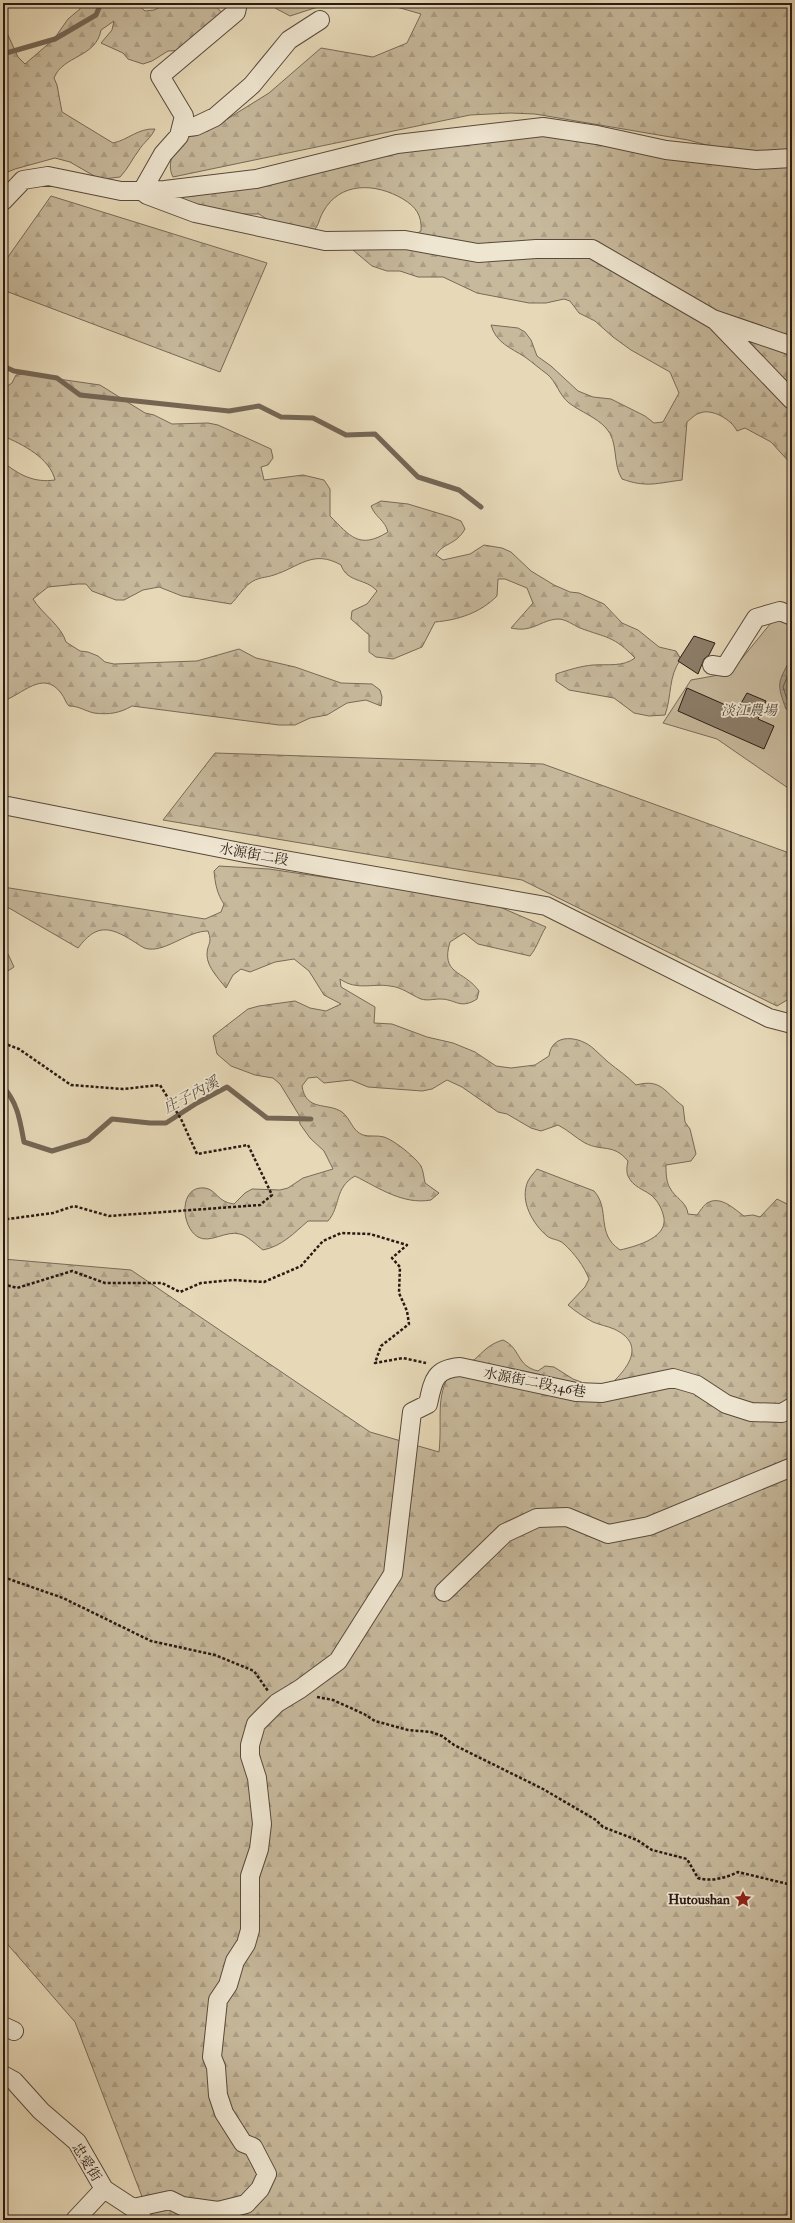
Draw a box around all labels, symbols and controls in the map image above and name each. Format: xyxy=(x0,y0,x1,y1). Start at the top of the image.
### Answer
park label: 淡江農場 xyxy=(721,702,779,719)
street label: 水源街二段 xyxy=(218,840,290,869)
water label: 庄子內溪 xyxy=(160,1072,224,1118)
street label: 水源街二段346巷 xyxy=(482,1364,588,1401)
place icon: Hutoushan xyxy=(733,1889,753,1909)
place label: Hutoushan xyxy=(668,1891,731,1908)
street label: 忠愛街 xyxy=(68,2140,105,2185)

